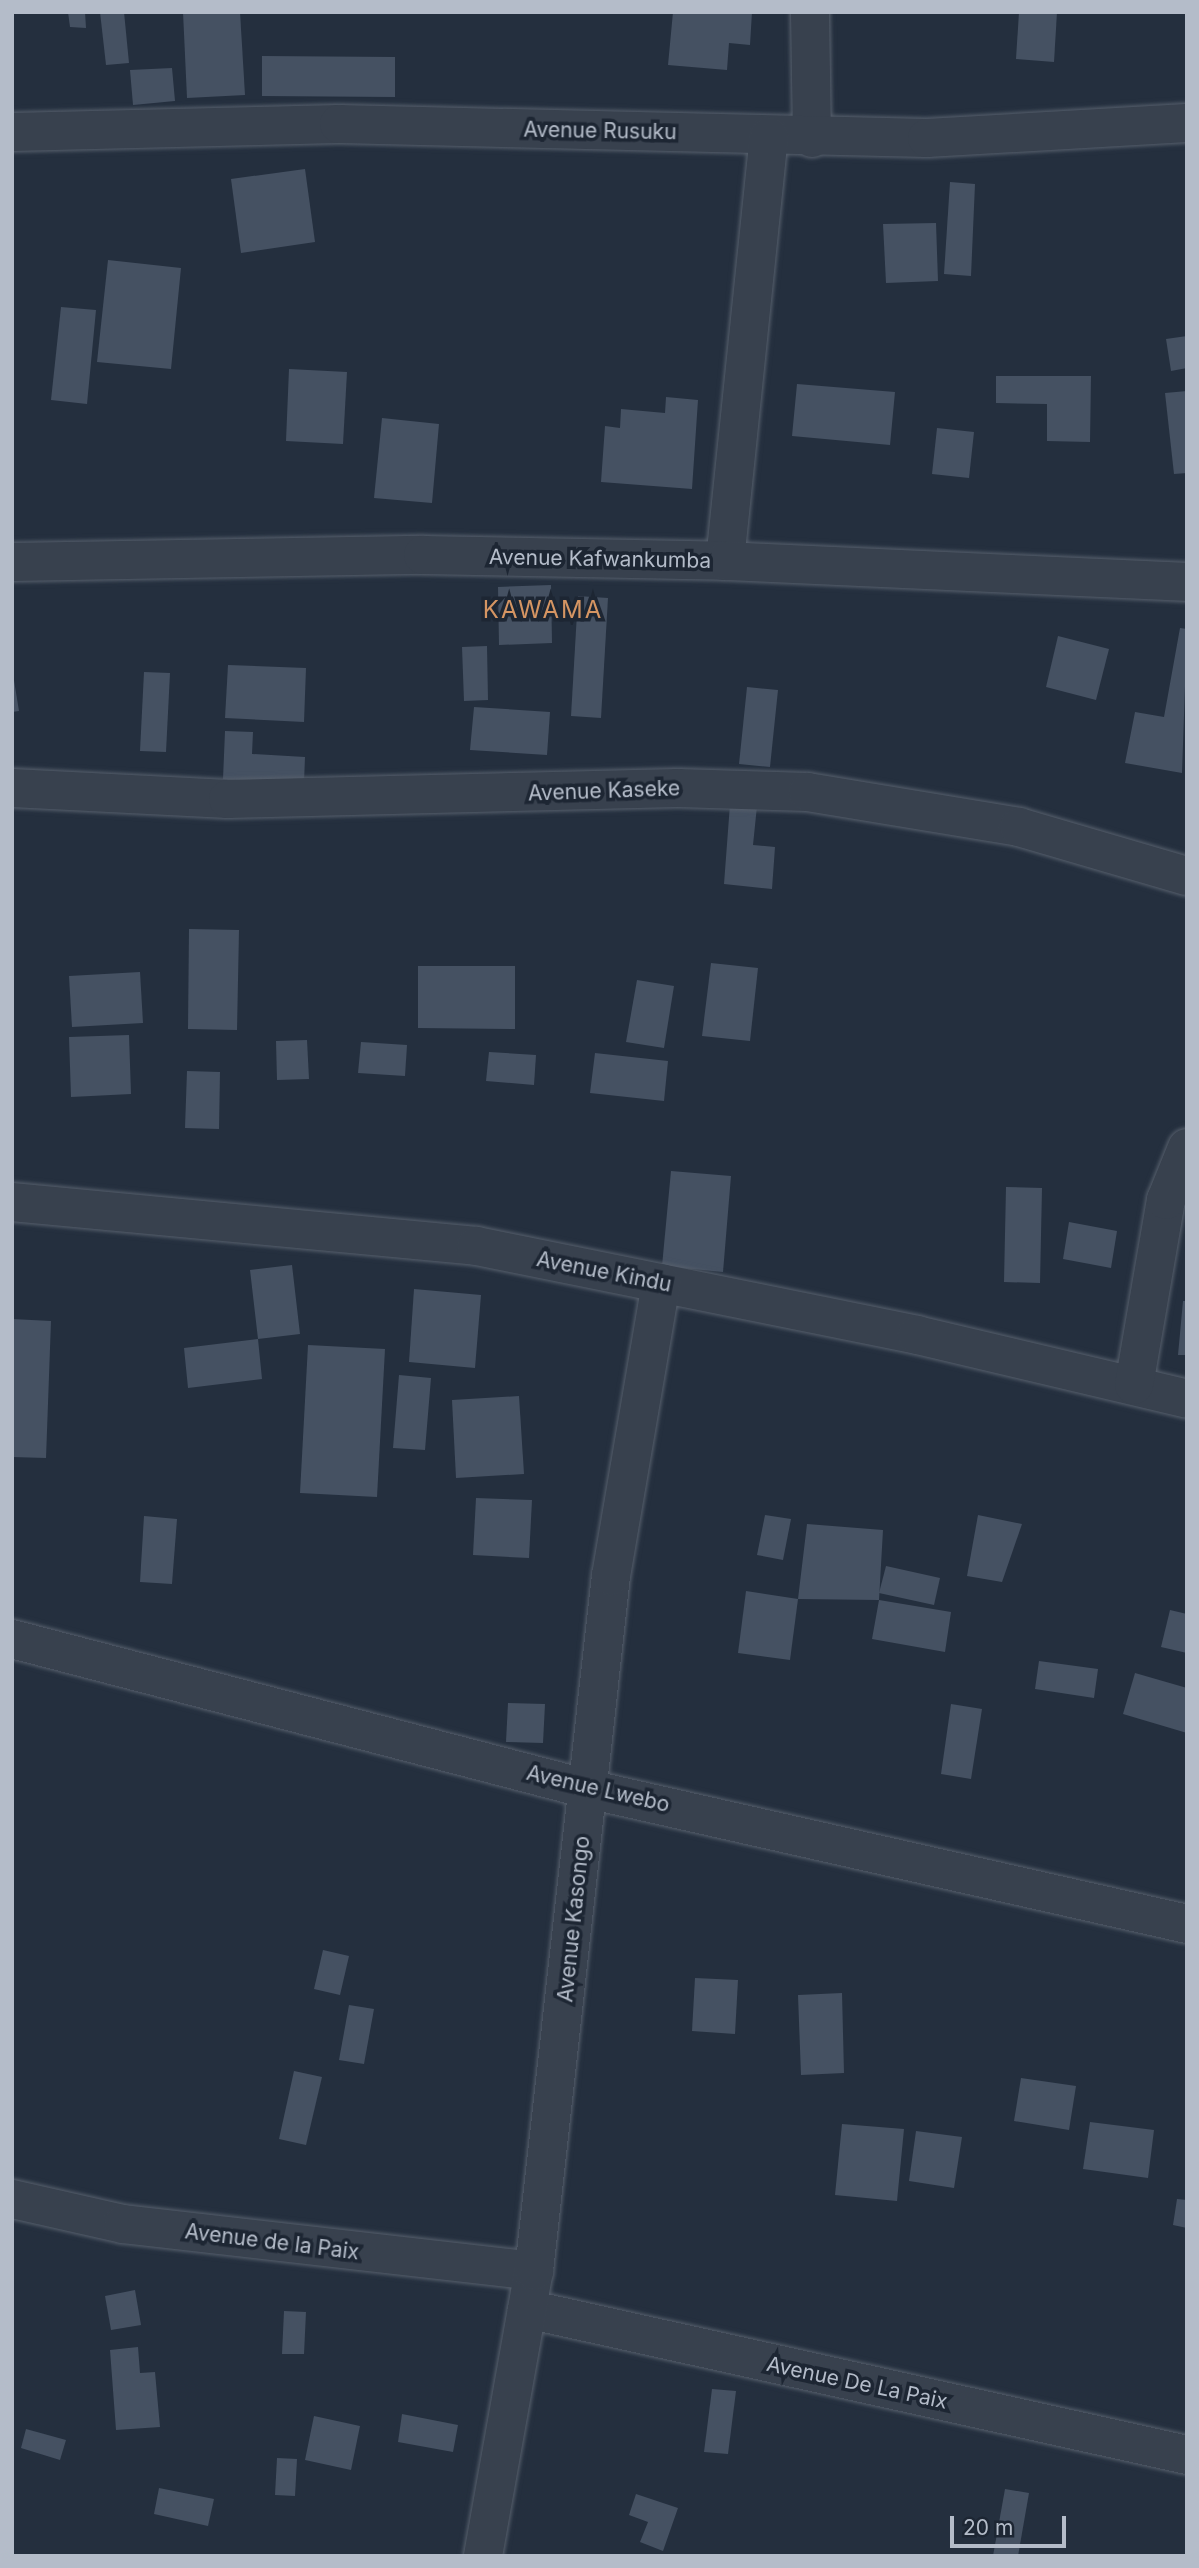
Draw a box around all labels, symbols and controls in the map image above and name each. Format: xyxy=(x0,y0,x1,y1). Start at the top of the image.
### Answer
street label: Avenue Rusuku xyxy=(523,117,677,145)
street label: Avenue Kafwankumba xyxy=(489,544,711,574)
district label: KAWAMA xyxy=(484,596,602,624)
street label: Avenue Kaseke xyxy=(528,776,680,806)
street label: Avenue Kindu xyxy=(534,1247,674,1297)
street label: Avenue Lwebo xyxy=(524,1760,672,1818)
street label: Avenue Kasongo xyxy=(553,1835,595,2003)
street label: Avenue de la Paix xyxy=(184,2219,360,2265)
street label: Avenue De La Paix xyxy=(764,2352,950,2414)
scale bar xyxy=(954,2502,1070,2546)
text: 20 m xyxy=(963,2515,1013,2540)

